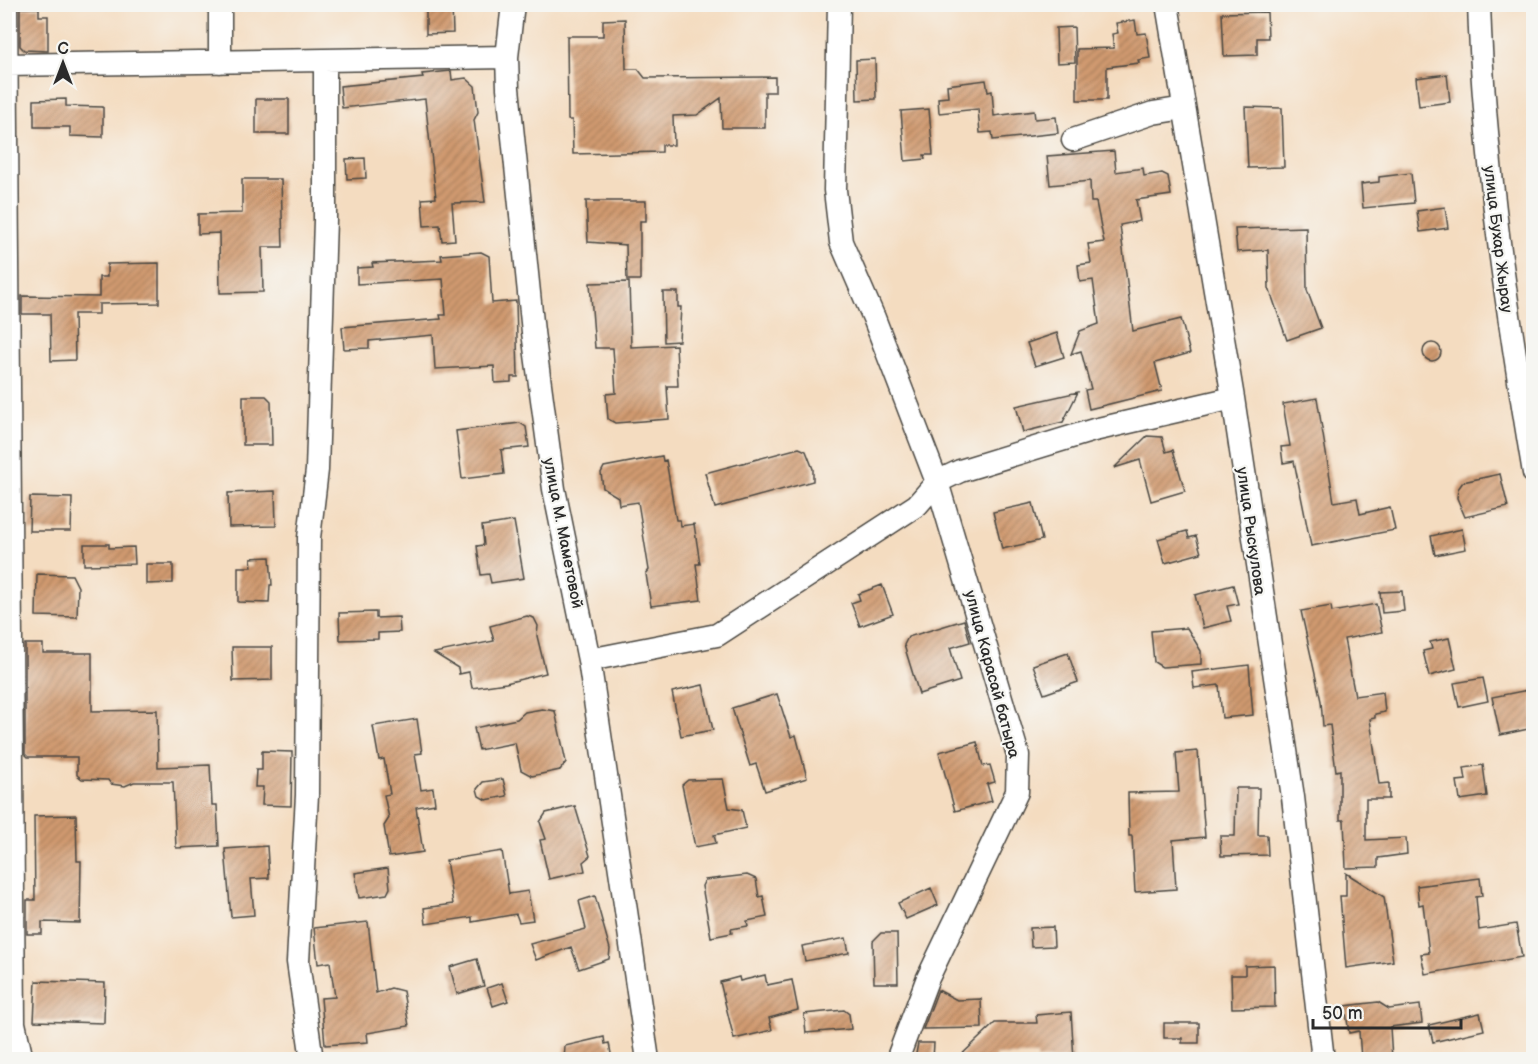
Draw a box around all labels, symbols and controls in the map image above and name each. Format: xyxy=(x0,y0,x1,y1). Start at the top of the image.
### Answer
north arrow xyxy=(33,33,93,93)
text: С xyxy=(57,40,69,59)
street label: улица Бухар Жырау xyxy=(1479,164,1516,315)
street label: улица М. Маметовой xyxy=(539,456,586,610)
street label: улица Рыскулова xyxy=(1232,466,1269,597)
street label: улица Карасай батыра xyxy=(960,588,1023,761)
scale bar xyxy=(1313,992,1462,1030)
text: 50 m xyxy=(1322,1003,1363,1024)

